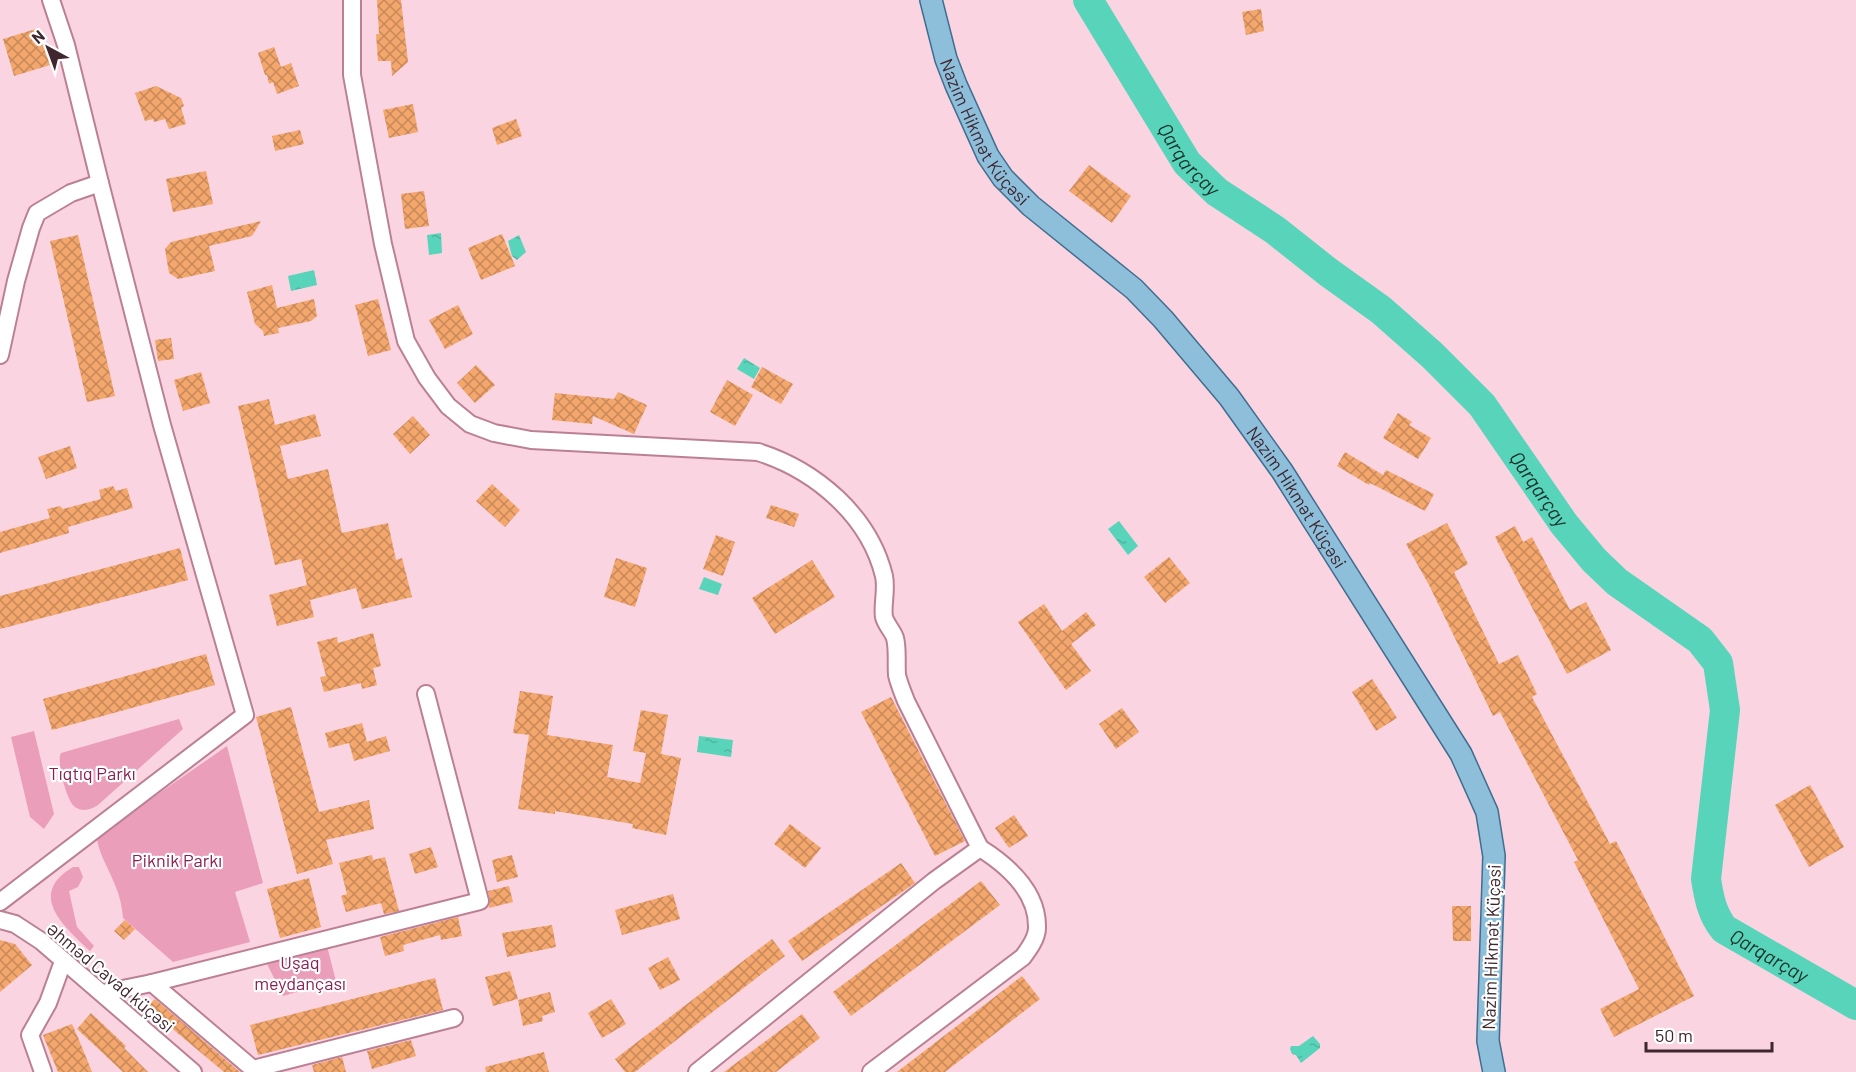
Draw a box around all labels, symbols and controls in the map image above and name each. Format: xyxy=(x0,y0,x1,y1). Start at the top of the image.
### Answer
north arrow xyxy=(18,18,78,78)
text: N xyxy=(28,26,48,47)
street label: Nazim Hikmət Küçəsi xyxy=(936,55,1034,209)
water label: Qarqarçay xyxy=(1153,118,1226,201)
street label: Nazim Hikmət Küçəsi xyxy=(1242,422,1352,572)
water label: Qarqarçay xyxy=(1505,446,1575,532)
park label: Tıqtıq Parkı xyxy=(48,762,136,784)
park label: Piknik Parkı xyxy=(132,849,222,871)
street label: Nazim Hikmət Küçəsi xyxy=(1477,864,1505,1030)
street label: Əhməd Cavad küçəsi xyxy=(43,917,179,1037)
water label: Qarqarçay xyxy=(1726,923,1814,988)
park label: Uşaq meydançası xyxy=(254,951,346,994)
scale bar xyxy=(1646,1015,1772,1053)
text: 50 m xyxy=(1655,1024,1693,1046)

